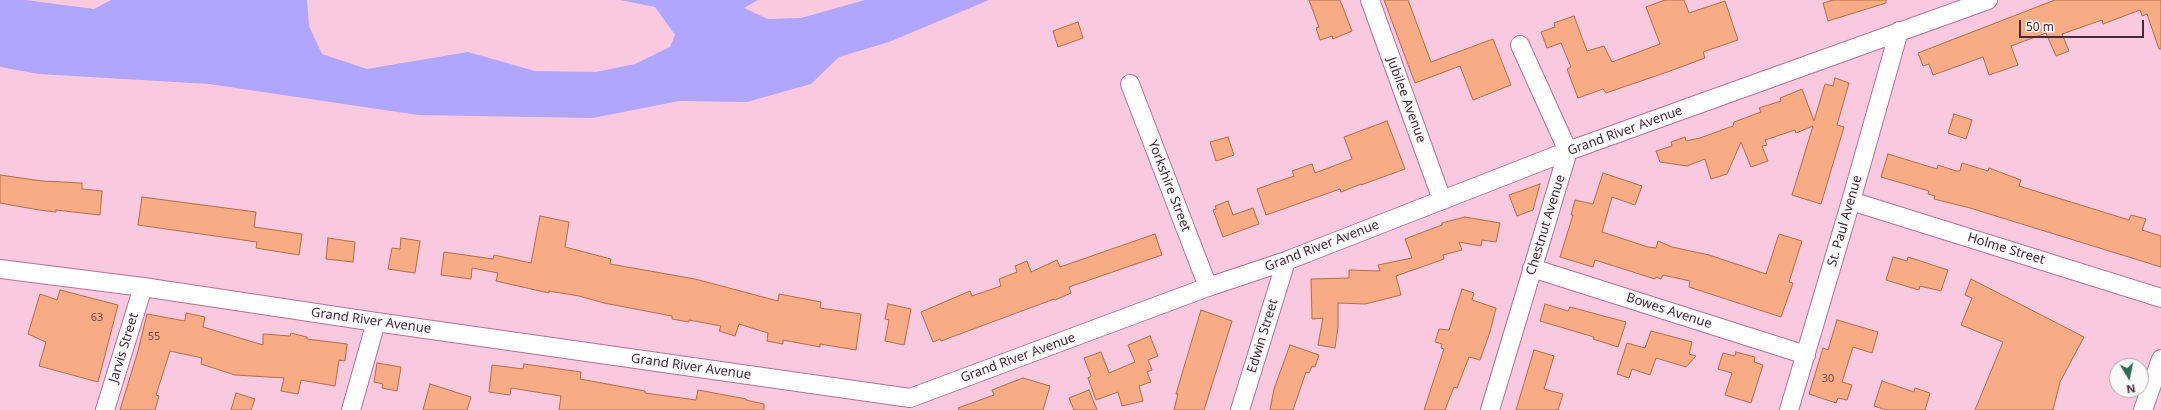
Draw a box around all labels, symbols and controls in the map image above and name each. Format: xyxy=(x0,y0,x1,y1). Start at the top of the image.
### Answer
scale bar xyxy=(2021,12,2146,38)
text: 50 m xyxy=(2026,18,2054,35)
street label: Jubilee Avenue xyxy=(1383,55,1429,145)
street label: Grand River Avenue xyxy=(1565,103,1685,159)
street label: Yorkshire Street xyxy=(1144,138,1194,234)
street label: Chestnut Avenue xyxy=(1523,173,1569,277)
street label: St. Paul Avenue xyxy=(1825,174,1865,268)
street label: Grand River Avenue xyxy=(1263,217,1381,275)
street label: Holme Street xyxy=(1965,230,2047,268)
street label: Bowes Avenue xyxy=(1624,290,1714,332)
street label: Edwin Street xyxy=(1244,297,1282,375)
street label: Grand River Avenue xyxy=(310,305,432,337)
house number: 63 xyxy=(91,311,103,325)
street label: Jarvis Street xyxy=(106,311,142,385)
house number: 55 xyxy=(148,330,160,344)
street label: Grand River Avenue xyxy=(958,330,1078,386)
street label: Grand River Avenue xyxy=(630,351,752,383)
north arrow xyxy=(2109,358,2149,398)
house number: 30 xyxy=(1822,372,1834,386)
text: N xyxy=(2125,381,2137,397)

